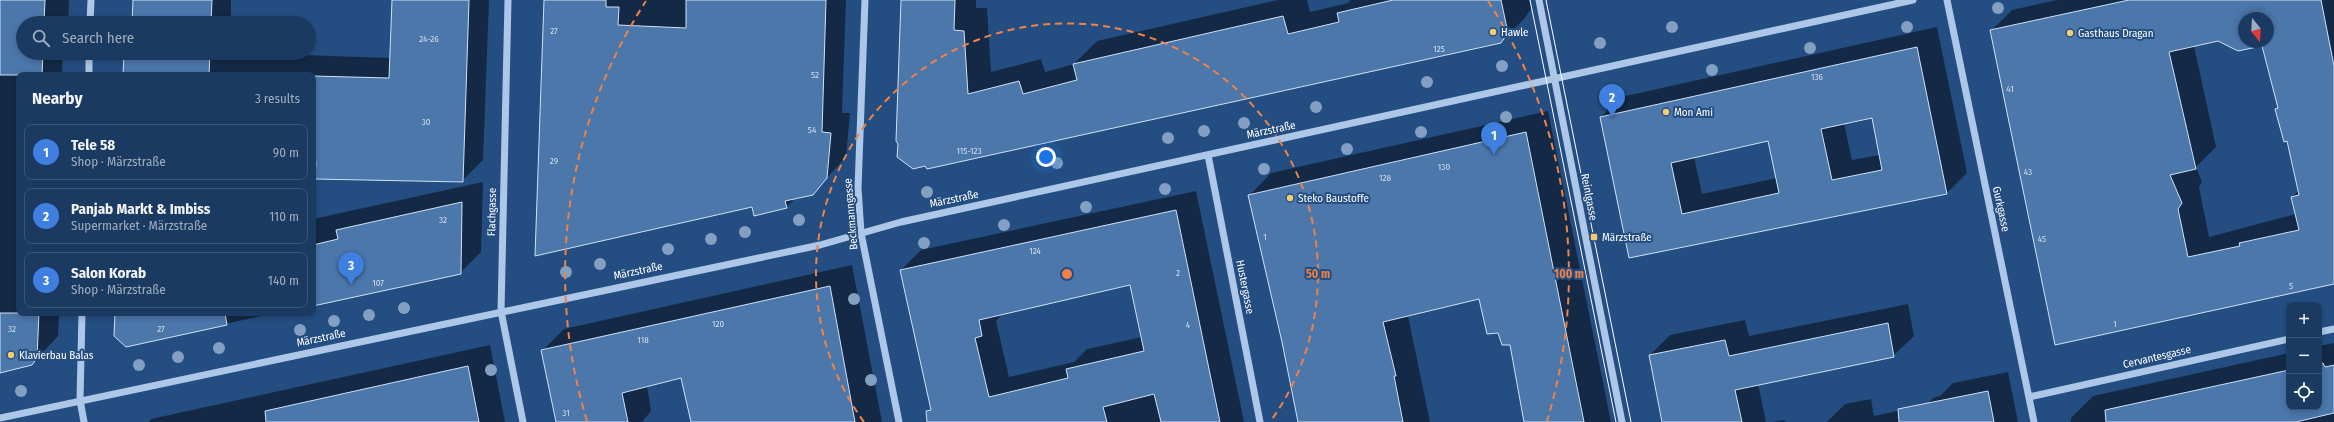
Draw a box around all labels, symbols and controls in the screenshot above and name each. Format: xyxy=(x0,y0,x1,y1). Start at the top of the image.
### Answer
north arrow xyxy=(2238,12,2274,48)
search box xyxy=(16,16,316,60)
house number: 27 xyxy=(550,26,558,36)
place label: Hawle xyxy=(1501,26,1529,39)
icon: search xyxy=(30,27,52,49)
marker: Hawle xyxy=(1488,27,1498,37)
place label: Gasthaus Dragan xyxy=(2078,27,2153,40)
marker: Gasthaus Dragan xyxy=(2065,28,2075,38)
text: Search here xyxy=(62,29,134,47)
house number: 24-26 xyxy=(419,34,439,44)
house number: 125 xyxy=(1433,44,1445,54)
house number: 52 xyxy=(811,70,819,80)
house number: 136 xyxy=(1811,72,1824,82)
pin: 2 xyxy=(1599,84,1625,117)
house number: 41 xyxy=(2006,84,2014,94)
text: Nearby xyxy=(32,88,83,109)
text: 3 results xyxy=(255,91,300,106)
place label: Mon Ami xyxy=(1674,106,1713,119)
marker: Mon Ami xyxy=(1661,107,1671,117)
house number: 30 xyxy=(422,117,431,127)
street label: Märzstraße xyxy=(1245,118,1297,142)
pin: 1 xyxy=(1481,122,1507,155)
house number: 54 xyxy=(808,125,817,135)
text: Tele 58 xyxy=(71,136,115,154)
text: 1 xyxy=(43,145,49,160)
text: 90 m xyxy=(273,145,299,160)
house number: 115-123 xyxy=(956,146,982,156)
your location xyxy=(1036,147,1056,167)
text: Shop · Märzstraße xyxy=(71,154,166,169)
house number: 29 xyxy=(550,156,558,166)
house number: 130 xyxy=(1438,162,1450,172)
house number: 43 xyxy=(2024,167,2032,177)
street label: Reinlgasse xyxy=(1578,172,1600,222)
house number: 128 xyxy=(1379,173,1391,183)
street label: Beckmanngasse xyxy=(841,178,861,250)
street label: Gurkgasse xyxy=(1990,185,2012,233)
street label: Märzstraße xyxy=(928,187,980,211)
street label: Flachgasse xyxy=(485,188,499,236)
place label: Steko Baustoffe xyxy=(1298,192,1369,205)
marker: Steko Baustoffe xyxy=(1285,193,1295,203)
text: Panjab Markt & Imbiss xyxy=(71,200,210,218)
text: 2 xyxy=(43,209,49,224)
text: 110 m xyxy=(269,209,299,224)
house number: 32 xyxy=(439,215,447,225)
text: Supermarket · Märzstraße xyxy=(71,218,207,233)
place label: Märzstraße xyxy=(1602,231,1652,244)
house number: 1 xyxy=(1263,232,1267,242)
marker: Märzstraße xyxy=(1589,232,1599,242)
house number: 45 xyxy=(2038,234,2046,244)
house number: 124 xyxy=(1029,246,1041,256)
pin: 3 xyxy=(338,252,364,285)
street label: Märzstraße xyxy=(612,259,664,283)
street label: Hustergasse xyxy=(1233,259,1257,315)
text: Salon Korab xyxy=(71,264,146,282)
centre of rings xyxy=(1060,267,1074,281)
text: 50 m xyxy=(1306,267,1330,281)
text: 100 m xyxy=(1554,267,1584,281)
house number: 2 xyxy=(1176,268,1180,278)
text: 3 xyxy=(43,273,49,288)
text: 140 m xyxy=(268,273,299,288)
house number: 107 xyxy=(372,278,384,288)
house number: 5 xyxy=(2289,281,2293,291)
text: Shop · Märzstraße xyxy=(71,282,166,297)
map controls xyxy=(2286,302,2322,410)
button: + xyxy=(2286,302,2322,338)
house number: 120 xyxy=(712,319,724,329)
house number: 1 xyxy=(2113,319,2117,329)
house number: 4 xyxy=(1186,320,1191,330)
house number: 32 xyxy=(8,324,16,334)
house number: 27 xyxy=(157,324,165,334)
street label: Märzstraße xyxy=(295,326,347,350)
house number: 118 xyxy=(637,335,649,345)
button: − xyxy=(2286,338,2322,374)
street label: Cervantesgasse xyxy=(2122,343,2192,371)
place label: Klavierbau Balas xyxy=(19,349,94,362)
marker: Klavierbau Balas xyxy=(6,350,16,360)
button: locate xyxy=(2286,374,2322,410)
house number: 31 xyxy=(562,408,570,418)

